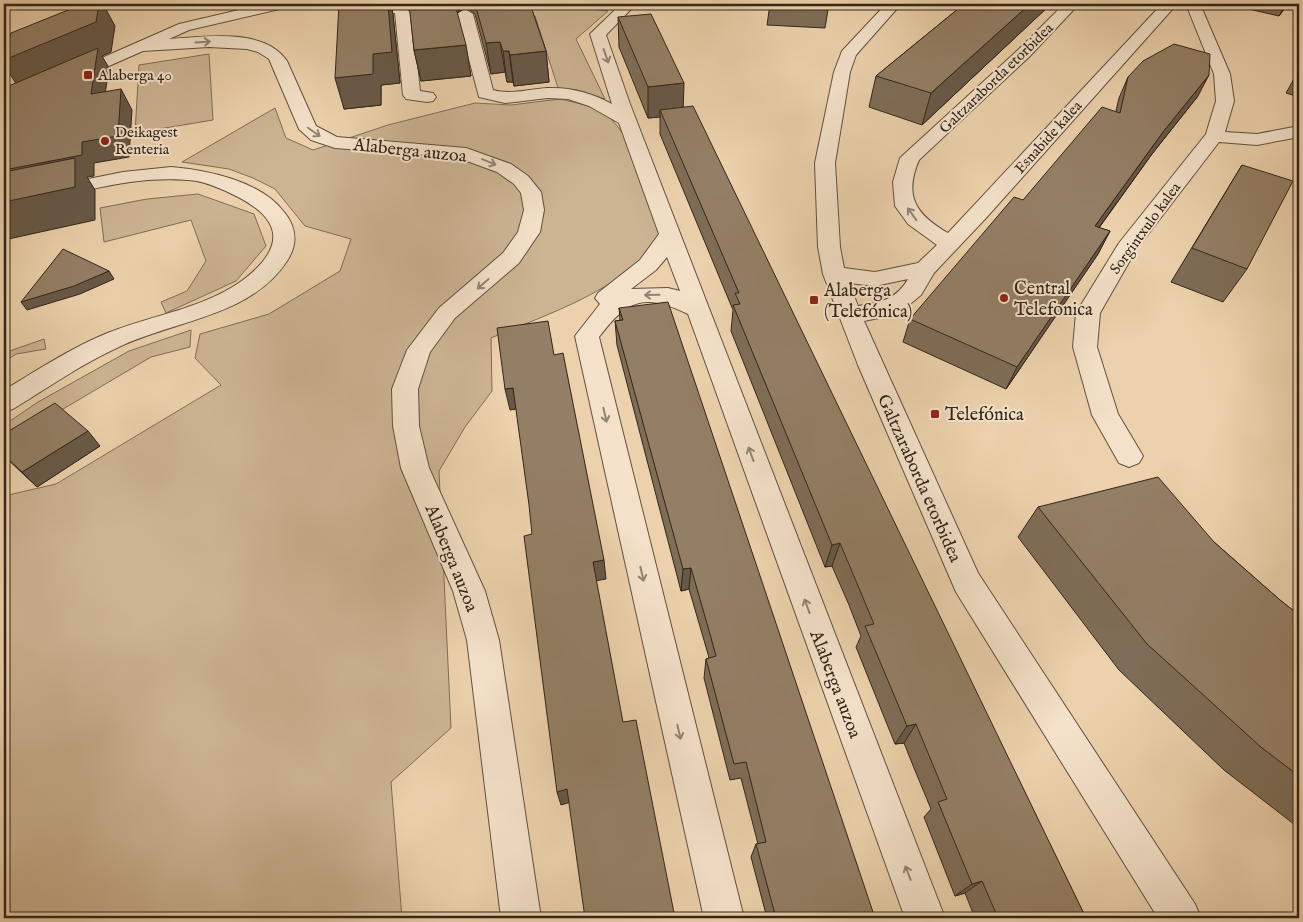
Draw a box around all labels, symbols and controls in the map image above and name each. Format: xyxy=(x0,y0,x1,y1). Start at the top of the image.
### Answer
street label: Galtzaraborda etorbidea xyxy=(935,19,1058,138)
one-way arrow xyxy=(194,38,210,47)
one-way arrow xyxy=(602,48,612,64)
place label: Alaberga 40 xyxy=(97,66,172,85)
marker: Alaberga 40 xyxy=(82,69,94,81)
street label: Esnabide kalea xyxy=(1010,96,1087,178)
place label: Deikagest Renteria xyxy=(115,123,178,159)
one-way arrow xyxy=(307,127,321,137)
street label: Alaberga auzoa xyxy=(351,134,468,169)
marker: Deikagest Renteria xyxy=(99,135,111,147)
one-way arrow xyxy=(481,157,496,167)
street label: Sorgintxulo kalea xyxy=(1106,178,1185,278)
one-way arrow xyxy=(907,207,917,221)
one-way arrow xyxy=(476,278,489,289)
place label: Central Telefonica xyxy=(1014,278,1093,322)
place label: Alaberga (Telefónica) xyxy=(823,280,912,324)
one-way arrow xyxy=(644,290,660,300)
marker: Central Telefonica xyxy=(998,292,1010,304)
marker: Alaberga (Telefónica) xyxy=(808,294,820,306)
street label: Galtzaraborda etorbidea xyxy=(871,391,966,566)
place label: Telefónica xyxy=(945,404,1024,427)
one-way arrow xyxy=(601,407,610,423)
marker: Telefónica xyxy=(929,408,941,420)
one-way arrow xyxy=(746,447,755,462)
street label: Alaberga auzoa xyxy=(418,501,483,616)
one-way arrow xyxy=(638,565,647,581)
one-way arrow xyxy=(802,599,811,614)
street label: Alaberga auzoa xyxy=(803,626,866,742)
one-way arrow xyxy=(675,723,684,739)
one-way arrow xyxy=(903,865,912,881)

